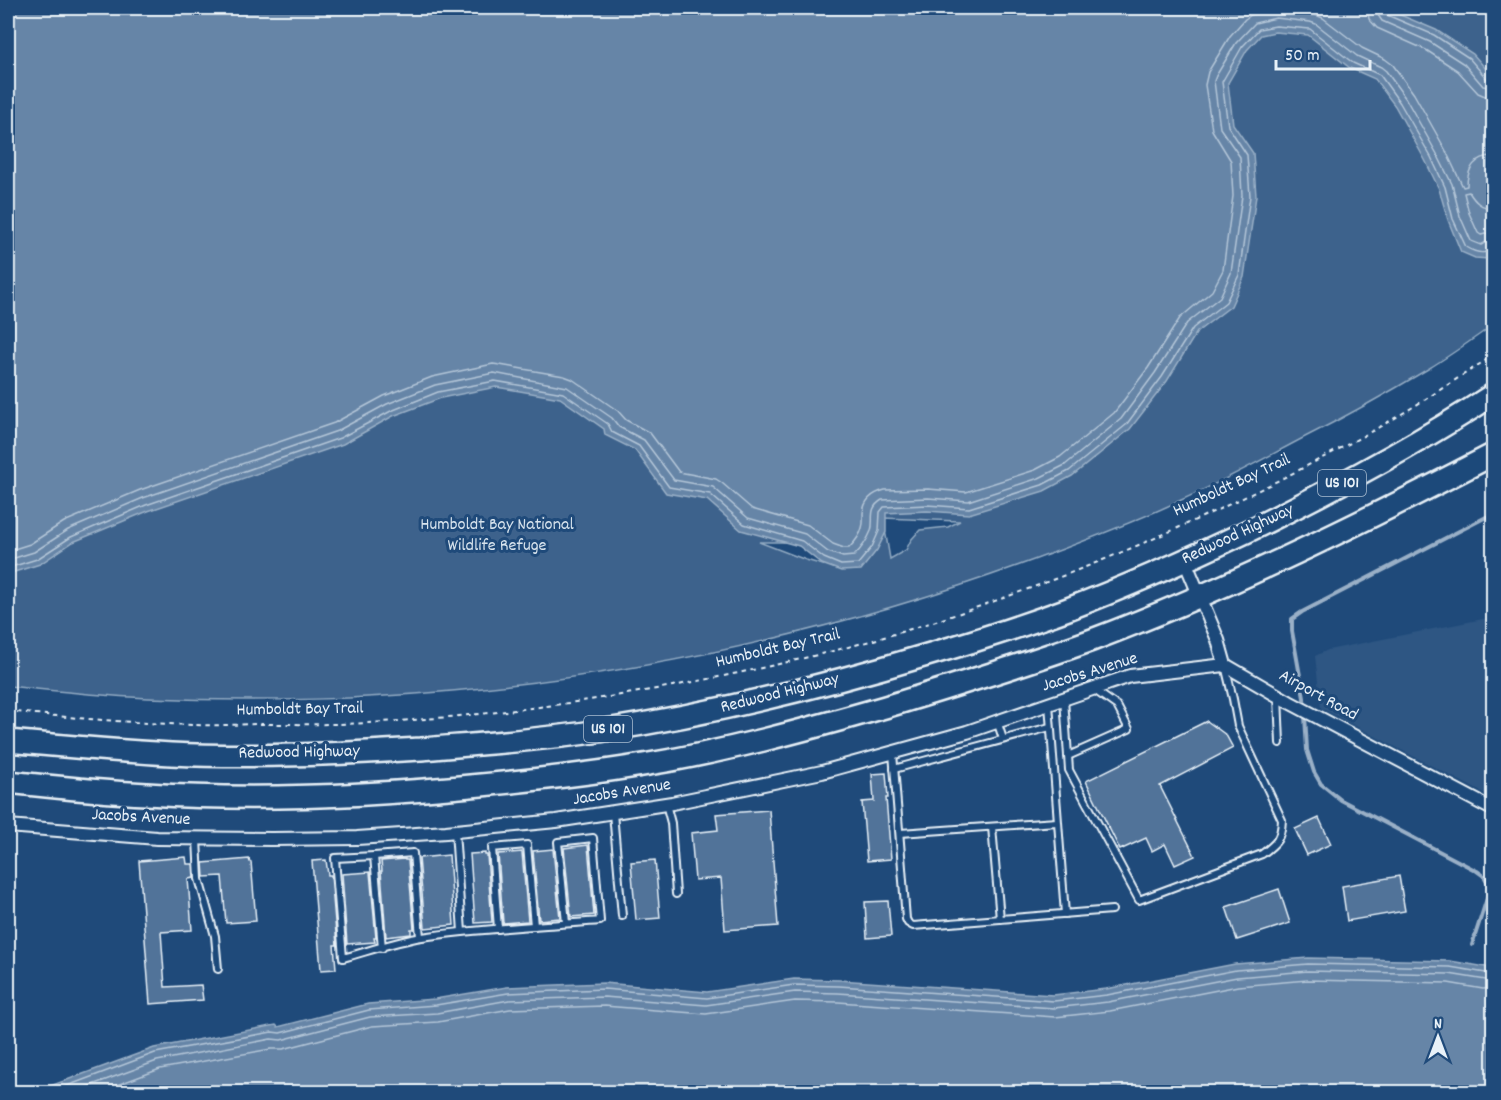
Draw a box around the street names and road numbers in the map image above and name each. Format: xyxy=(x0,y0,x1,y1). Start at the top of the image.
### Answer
street label: Humboldt Bay Trail xyxy=(1169,448,1295,524)
road number: US 101 xyxy=(1318,470,1366,496)
street label: Redwood Highway xyxy=(1178,498,1299,572)
street label: Humboldt Bay Trail xyxy=(713,622,843,675)
street label: Jacobs Avenue xyxy=(1039,647,1141,699)
street label: Airport Road xyxy=(1274,664,1362,728)
street label: Redwood Highway xyxy=(718,667,843,721)
street label: Humboldt Bay Trail xyxy=(236,696,364,724)
road number: US 101 xyxy=(584,716,632,742)
street label: Redwood Highway xyxy=(238,739,361,767)
street label: Jacobs Avenue xyxy=(571,773,673,813)
street label: Jacobs Avenue xyxy=(91,803,191,833)

